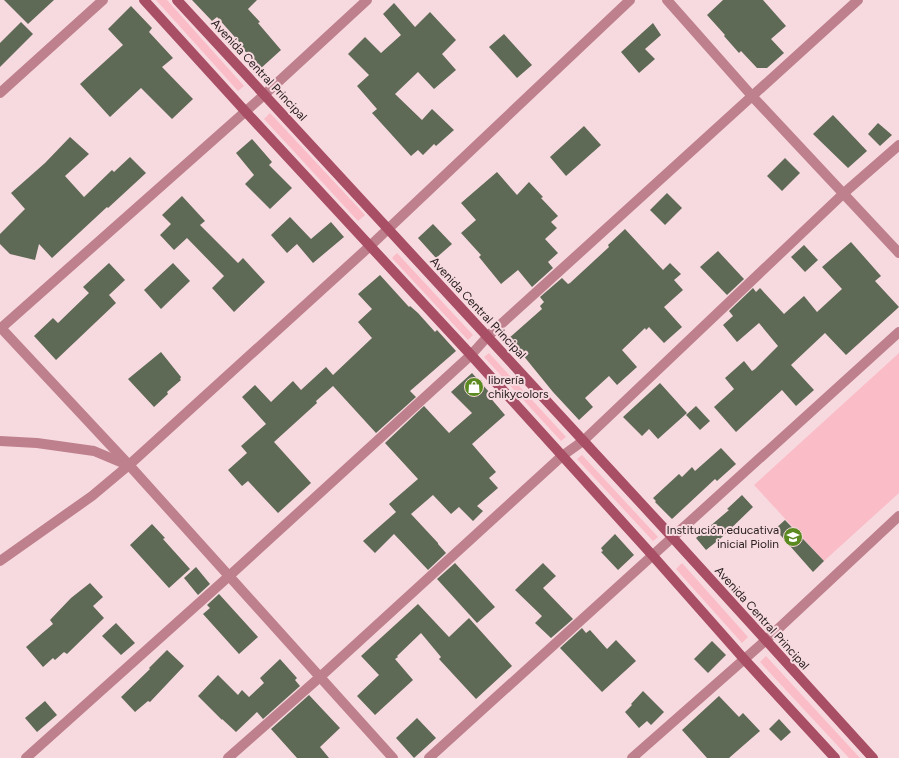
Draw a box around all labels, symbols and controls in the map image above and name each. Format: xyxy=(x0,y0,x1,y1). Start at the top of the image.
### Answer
street label: Avenida Central Principal xyxy=(208,16,310,124)
street label: Avenida Central Principal xyxy=(427,254,529,362)
place label: librería chikycolors xyxy=(488,373,549,401)
shop icon: librería chikycolors xyxy=(463,376,485,398)
place label: Institución educativa inicial Piolin xyxy=(667,523,779,551)
school or university icon: Institución educativa inicial Piolin xyxy=(782,526,804,548)
street label: Avenida Central Principal xyxy=(712,564,812,672)

